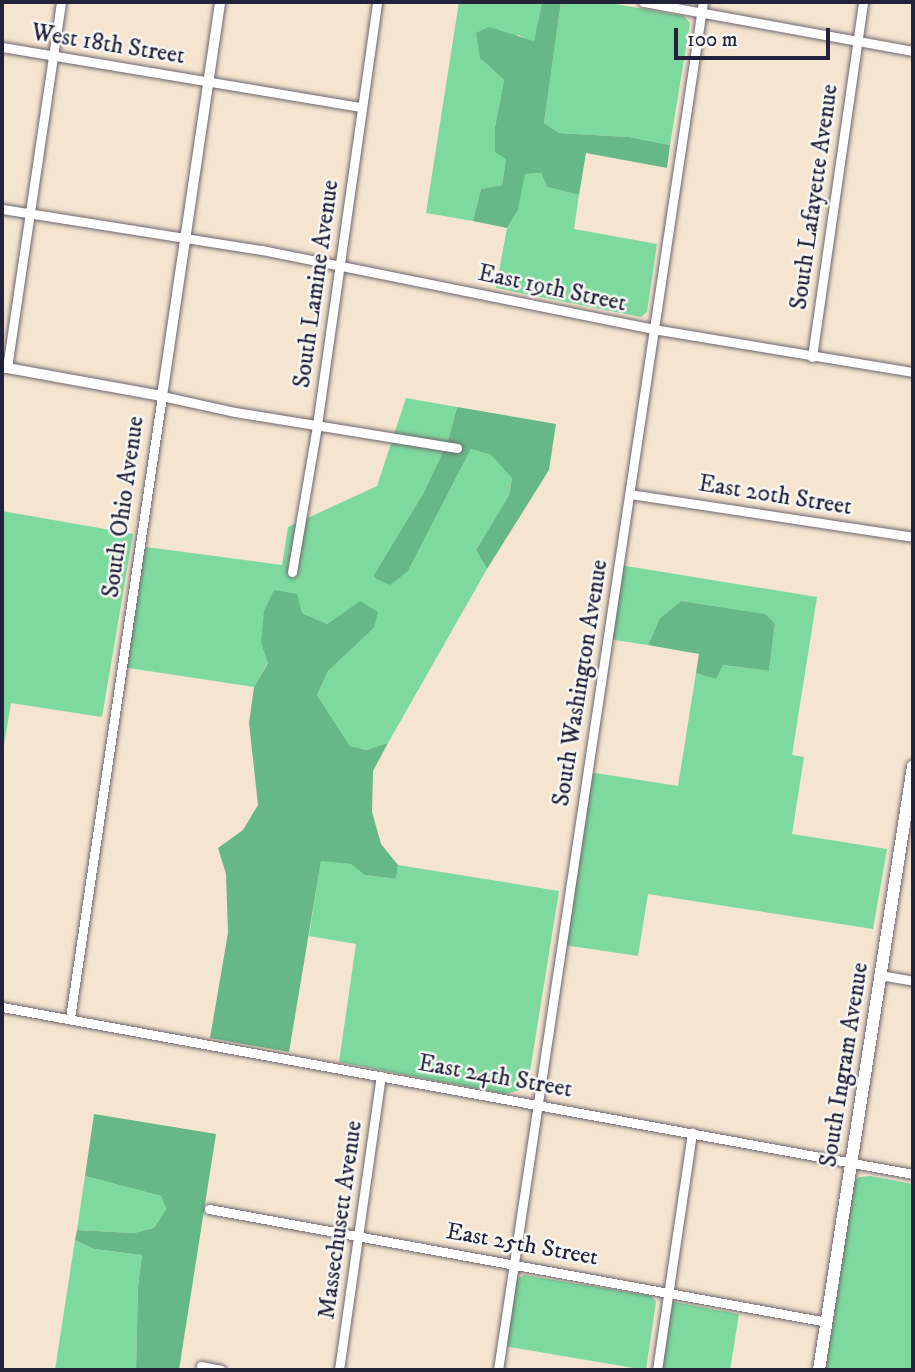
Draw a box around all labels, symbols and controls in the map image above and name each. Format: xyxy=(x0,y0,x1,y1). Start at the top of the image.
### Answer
scale bar xyxy=(677,14,833,58)
street label: West 18th Street xyxy=(29,19,187,71)
text: 100 m xyxy=(687,27,738,53)
street label: South Lafayette Avenue xyxy=(785,82,845,312)
street label: South Lamine Avenue xyxy=(288,178,346,390)
street label: East 19th Street xyxy=(475,259,629,319)
street label: South Ohio Avenue xyxy=(97,414,151,600)
street label: East 20th Street xyxy=(696,470,854,522)
street label: South Washington Avenue xyxy=(547,558,615,808)
street label: South Ingram Avenue xyxy=(815,961,875,1169)
street label: East 24th Street xyxy=(416,1049,574,1105)
street label: Massechusett Avenue xyxy=(313,1119,369,1321)
street label: East 25th Street xyxy=(444,1217,600,1273)

